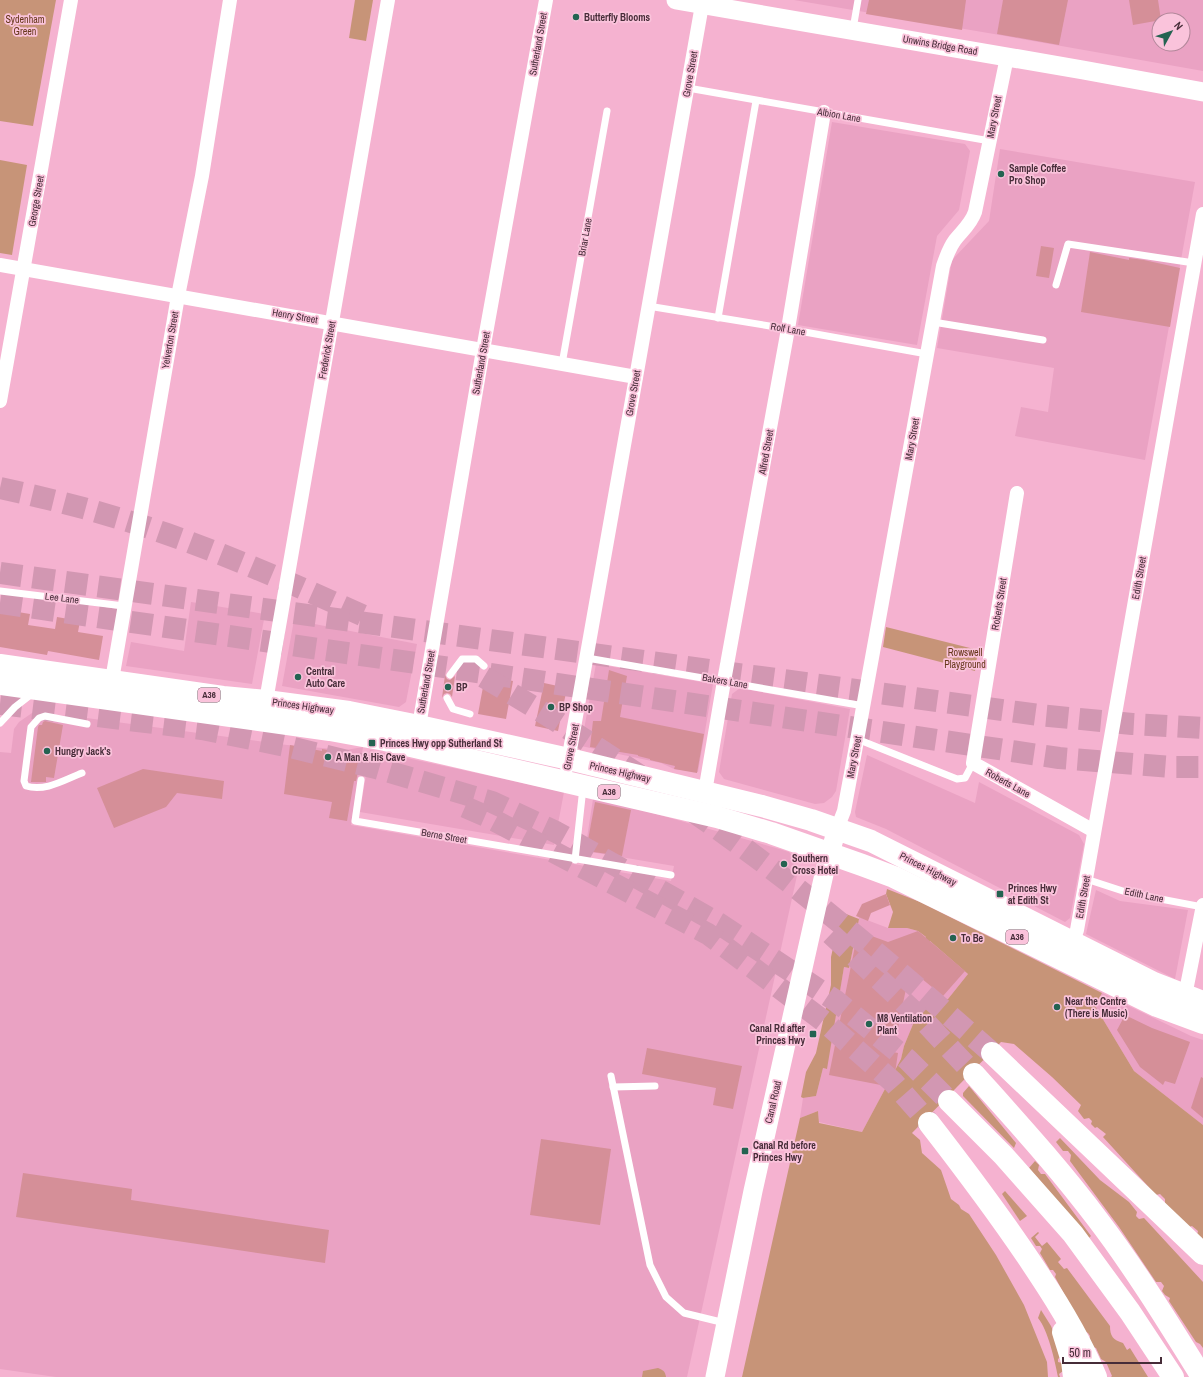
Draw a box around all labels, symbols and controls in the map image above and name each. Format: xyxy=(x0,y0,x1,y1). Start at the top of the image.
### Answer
street label: Sutherland Street xyxy=(526,11,550,77)
place label: Butterfly Blooms xyxy=(584,11,650,24)
marker: Butterfly Blooms xyxy=(571,12,581,22)
north arrow xyxy=(1151,12,1191,52)
park label: Sydenham Green xyxy=(5,13,45,38)
text: N xyxy=(1171,19,1186,33)
street label: Unwins Bridge Road xyxy=(902,32,978,58)
street label: Grove Street xyxy=(680,49,701,98)
street label: Mary Street xyxy=(984,94,1005,139)
street label: Albion Lane xyxy=(815,105,862,125)
place label: Sample Coffee Pro Shop xyxy=(1009,162,1066,187)
marker: Sample Coffee Pro Shop xyxy=(996,169,1006,179)
street label: George Street xyxy=(25,174,47,227)
street label: Briar Lane xyxy=(575,217,595,257)
street label: Henry Street xyxy=(271,306,320,327)
street label: Yelverton Street xyxy=(159,310,182,370)
street label: Frederick Street xyxy=(315,319,339,380)
street label: Rolf Lane xyxy=(770,320,807,339)
street label: Sutherland Street xyxy=(469,330,493,396)
street label: Grove Street xyxy=(623,368,644,417)
street label: Mary Street xyxy=(902,416,922,461)
street label: Alfred Street xyxy=(755,428,776,477)
street label: Edith Street xyxy=(1129,555,1149,600)
street label: Roberts Street xyxy=(988,576,1010,631)
street label: Lee Lane xyxy=(44,589,80,607)
park label: Rowswell Playground xyxy=(944,646,986,671)
street label: Sutherland Street xyxy=(414,649,438,715)
place label: Central Auto Care xyxy=(306,665,346,690)
street label: Bakers Lane xyxy=(701,671,749,691)
marker: Central Auto Care xyxy=(293,672,303,682)
place label: BP xyxy=(456,681,468,694)
marker: BP xyxy=(443,682,453,692)
road number: A36 xyxy=(198,688,220,702)
street label: Princes Highway xyxy=(271,695,335,717)
place label: BP Shop xyxy=(559,701,593,714)
marker: BP Shop xyxy=(546,702,556,712)
street label: Grove Street xyxy=(560,722,582,771)
street label: Mary Street xyxy=(844,734,865,779)
place label: Princes Hwy opp Sutherland St xyxy=(380,737,502,750)
marker: Princes Hwy opp Sutherland St xyxy=(367,738,377,748)
place label: Hungry Jack's xyxy=(55,745,111,758)
marker: Hungry Jack's xyxy=(42,746,52,756)
place label: A Man & His Cave xyxy=(336,751,406,764)
marker: A Man & His Cave xyxy=(323,752,333,762)
street label: Princes Highway xyxy=(588,759,653,786)
street label: Roberts Lane xyxy=(983,765,1033,801)
road number: A36 xyxy=(598,785,620,799)
street label: Berne Street xyxy=(420,826,469,847)
street label: Princes Highway xyxy=(897,849,959,889)
place label: Southern Cross Hotel xyxy=(792,852,838,877)
marker: Southern Cross Hotel xyxy=(779,859,789,869)
street label: Edith Street xyxy=(1073,874,1093,919)
place label: Princes Hwy at Edith St xyxy=(1008,882,1057,907)
street label: Edith Lane xyxy=(1123,885,1165,906)
marker: Princes Hwy at Edith St xyxy=(995,889,1005,899)
road number: A36 xyxy=(1006,930,1028,944)
place label: To Be xyxy=(961,932,984,945)
marker: To Be xyxy=(948,933,958,943)
place label: Near the Centre (There is Music) xyxy=(1065,995,1128,1020)
marker: Near the Centre (There is Music) xyxy=(1052,1002,1062,1012)
place label: M8 Ventilation Plant xyxy=(877,1012,932,1037)
marker: M8 Ventilation Plant xyxy=(864,1019,874,1029)
place label: Canal Rd after Princes Hwy xyxy=(749,1022,806,1047)
marker: Canal Rd after Princes Hwy xyxy=(808,1029,818,1039)
street label: Canal Road xyxy=(762,1079,784,1125)
place label: Canal Rd before Princes Hwy xyxy=(753,1139,816,1164)
marker: Canal Rd before Princes Hwy xyxy=(740,1146,750,1156)
scale bar xyxy=(1063,1339,1161,1365)
text: 50 m xyxy=(1069,1345,1091,1361)

